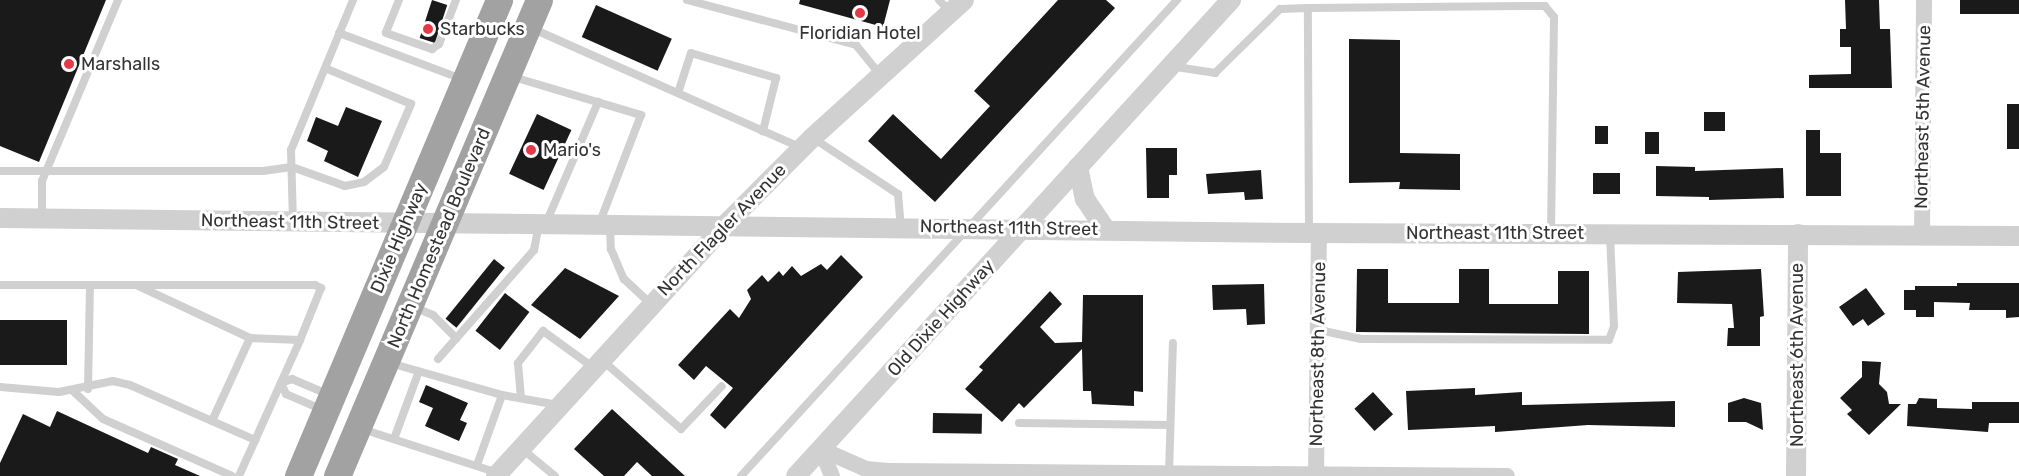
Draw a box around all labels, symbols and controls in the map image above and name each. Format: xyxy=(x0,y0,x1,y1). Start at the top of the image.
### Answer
marker: Floridian Hotel xyxy=(853,6,867,20)
place label: Starbucks xyxy=(440,18,525,40)
marker: Starbucks xyxy=(421,22,435,36)
place label: Floridian Hotel xyxy=(799,22,921,44)
street label: Northeast 5th Avenue xyxy=(1911,25,1935,209)
place label: Marshalls xyxy=(81,53,160,75)
marker: Marshalls xyxy=(62,57,76,71)
street label: North Homestead Boulevard xyxy=(383,125,495,351)
place label: Mario's xyxy=(543,139,601,161)
marker: Mario's xyxy=(524,143,538,157)
street label: North Flagler Avenue xyxy=(653,159,791,301)
street label: Dixie Highway xyxy=(366,180,432,296)
street label: Northeast 11th Street xyxy=(201,210,379,234)
street label: Northeast 11th Street xyxy=(920,216,1098,240)
street label: Northeast 11th Street xyxy=(1406,222,1584,244)
street label: Old Dixie Highway xyxy=(883,255,999,381)
street label: Northeast 8th Avenue xyxy=(1306,261,1330,447)
street label: Northeast 6th Avenue xyxy=(1786,263,1808,447)

